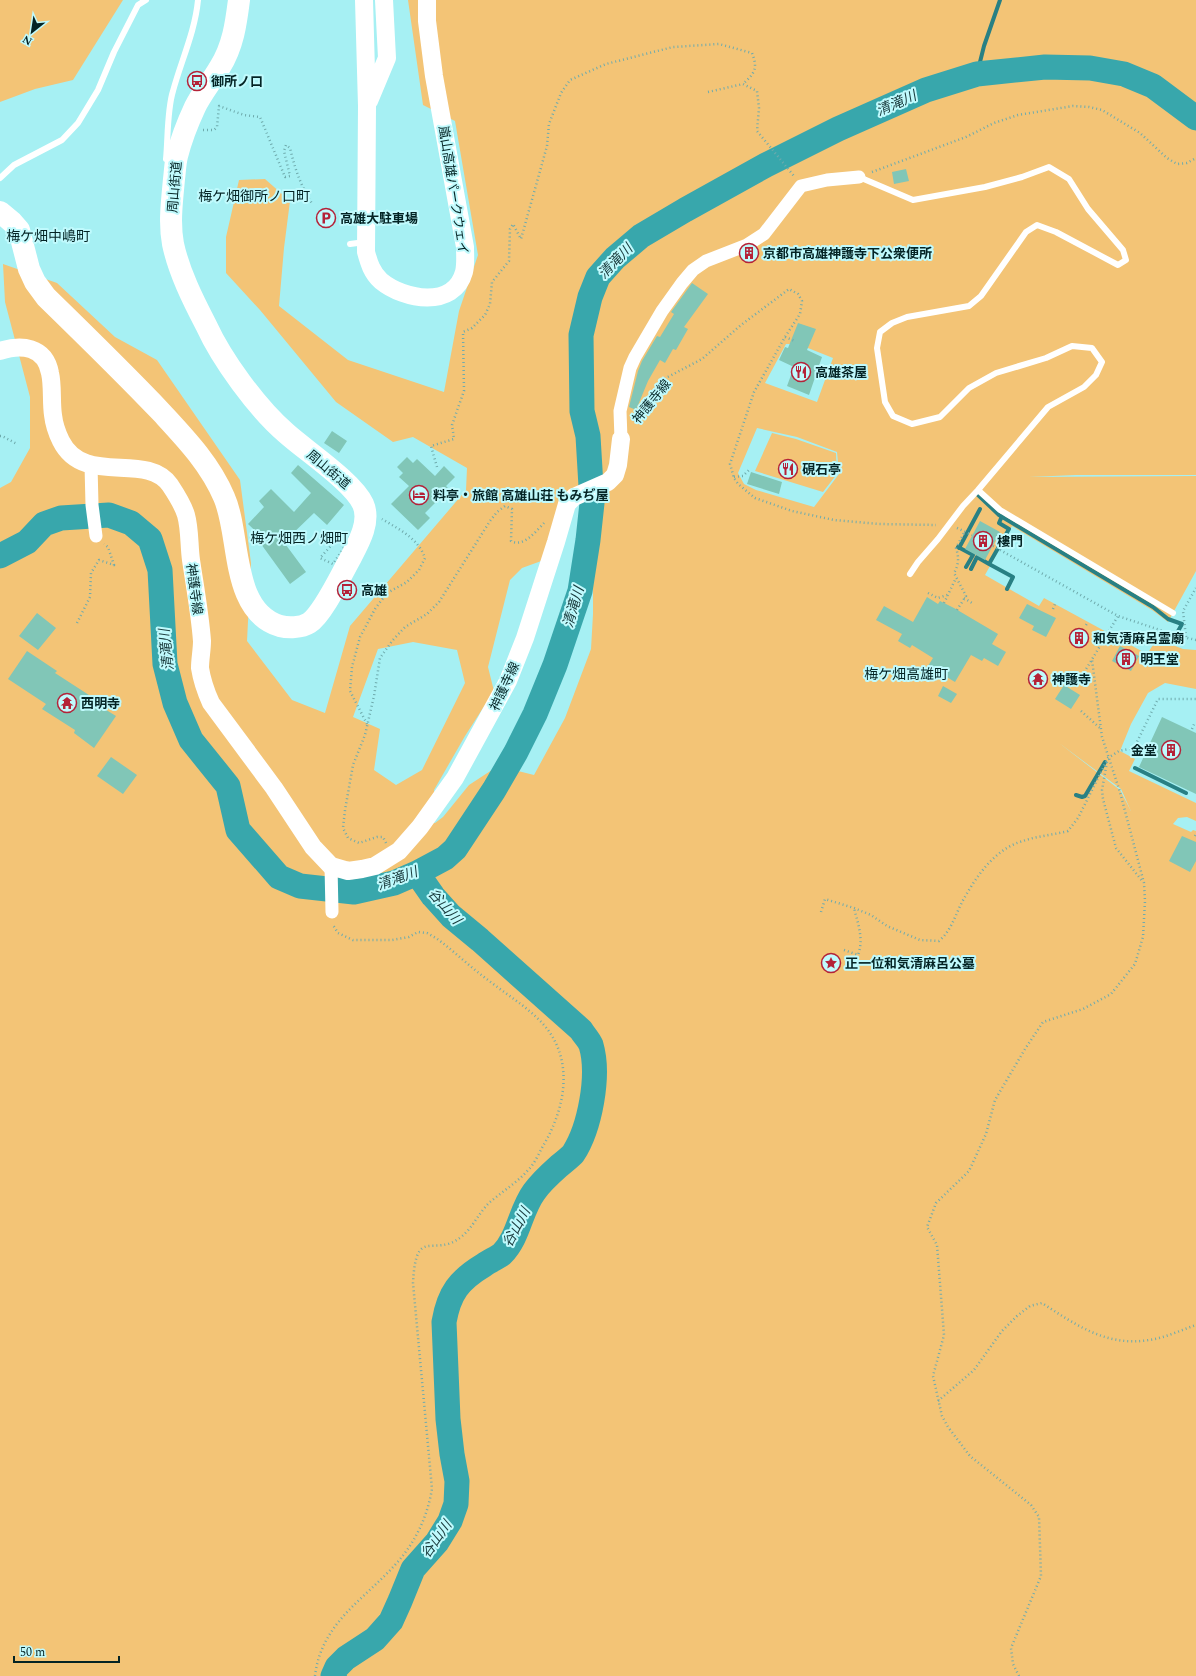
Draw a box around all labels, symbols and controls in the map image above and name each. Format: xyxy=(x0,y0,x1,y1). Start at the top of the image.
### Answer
north arrow xyxy=(12,12,52,52)
text: N xyxy=(19,31,35,50)
bus stop icon: 御所ノ口 xyxy=(186,70,208,92)
place label: 御所ノ口 xyxy=(211,72,263,92)
water label: 清滝川 xyxy=(873,85,921,122)
street label: 嵐山高雄パークウェイ xyxy=(433,124,473,256)
street label: 周山街道 xyxy=(163,160,187,214)
district label: 梅ケ畑御所ノ口町 xyxy=(198,186,310,207)
parking icon: 高雄大駐車場 xyxy=(315,207,337,229)
place label: 高雄大駐車場 xyxy=(340,209,418,229)
district label: 梅ケ畑中嶋町 xyxy=(6,226,90,247)
water label: 清滝川 xyxy=(593,238,639,284)
building icon: 京都市高雄神護寺下公衆便所 xyxy=(738,242,760,264)
place label: 京都市高雄神護寺下公衆便所 xyxy=(763,244,932,264)
restaurant icon: 高雄茶屋 xyxy=(790,361,812,383)
place label: 高雄茶屋 xyxy=(815,363,867,383)
street label: 神護寺線 xyxy=(628,375,676,428)
street label: 周山街道 xyxy=(302,445,355,494)
restaurant icon: 硯石亭 xyxy=(777,458,799,480)
place label: 硯石亭 xyxy=(802,460,841,480)
hotel icon: 料亭・旅館 高雄山荘 もみぢ屋 xyxy=(408,484,430,506)
place label: 料亭・旅館 高雄山荘 もみぢ屋 xyxy=(433,486,609,506)
district label: 梅ケ畑西ノ畑町 xyxy=(250,528,348,549)
building icon: 樓門 xyxy=(972,530,994,552)
place label: 樓門 xyxy=(997,532,1023,552)
street label: 神護寺線 xyxy=(180,562,208,616)
bus stop icon: 高雄 xyxy=(336,579,358,601)
place label: 高雄 xyxy=(361,581,387,601)
water label: 清滝川 xyxy=(558,582,590,630)
water label: 清滝川 xyxy=(154,626,179,672)
building icon: 和気清麻呂霊廟 xyxy=(1068,627,1090,649)
place label: 和気清麻呂霊廟 xyxy=(1093,629,1184,649)
building icon: 明王堂 xyxy=(1115,648,1137,670)
place label: 明王堂 xyxy=(1140,650,1179,670)
street label: 神護寺線 xyxy=(485,659,525,714)
district label: 梅ケ畑高雄町 xyxy=(864,664,948,685)
temple icon: 神護寺 xyxy=(1027,668,1049,690)
place label: 神護寺 xyxy=(1052,670,1091,690)
temple icon: 西明寺 xyxy=(56,692,78,714)
place label: 西明寺 xyxy=(81,694,120,714)
building icon: 金堂 xyxy=(1160,739,1182,761)
place label: 金堂 xyxy=(1131,741,1157,761)
water label: 清滝川 xyxy=(374,861,422,896)
water label: 谷山川 xyxy=(423,884,468,931)
place icon: 正一位和気清麻呂公墓 xyxy=(820,952,842,974)
place label: 正一位和気清麻呂公墓 xyxy=(845,954,975,974)
water label: 谷山川 xyxy=(497,1202,537,1251)
water label: 谷山川 xyxy=(416,1514,458,1563)
scale bar xyxy=(14,1638,119,1664)
text: 50 m xyxy=(20,1643,45,1662)

